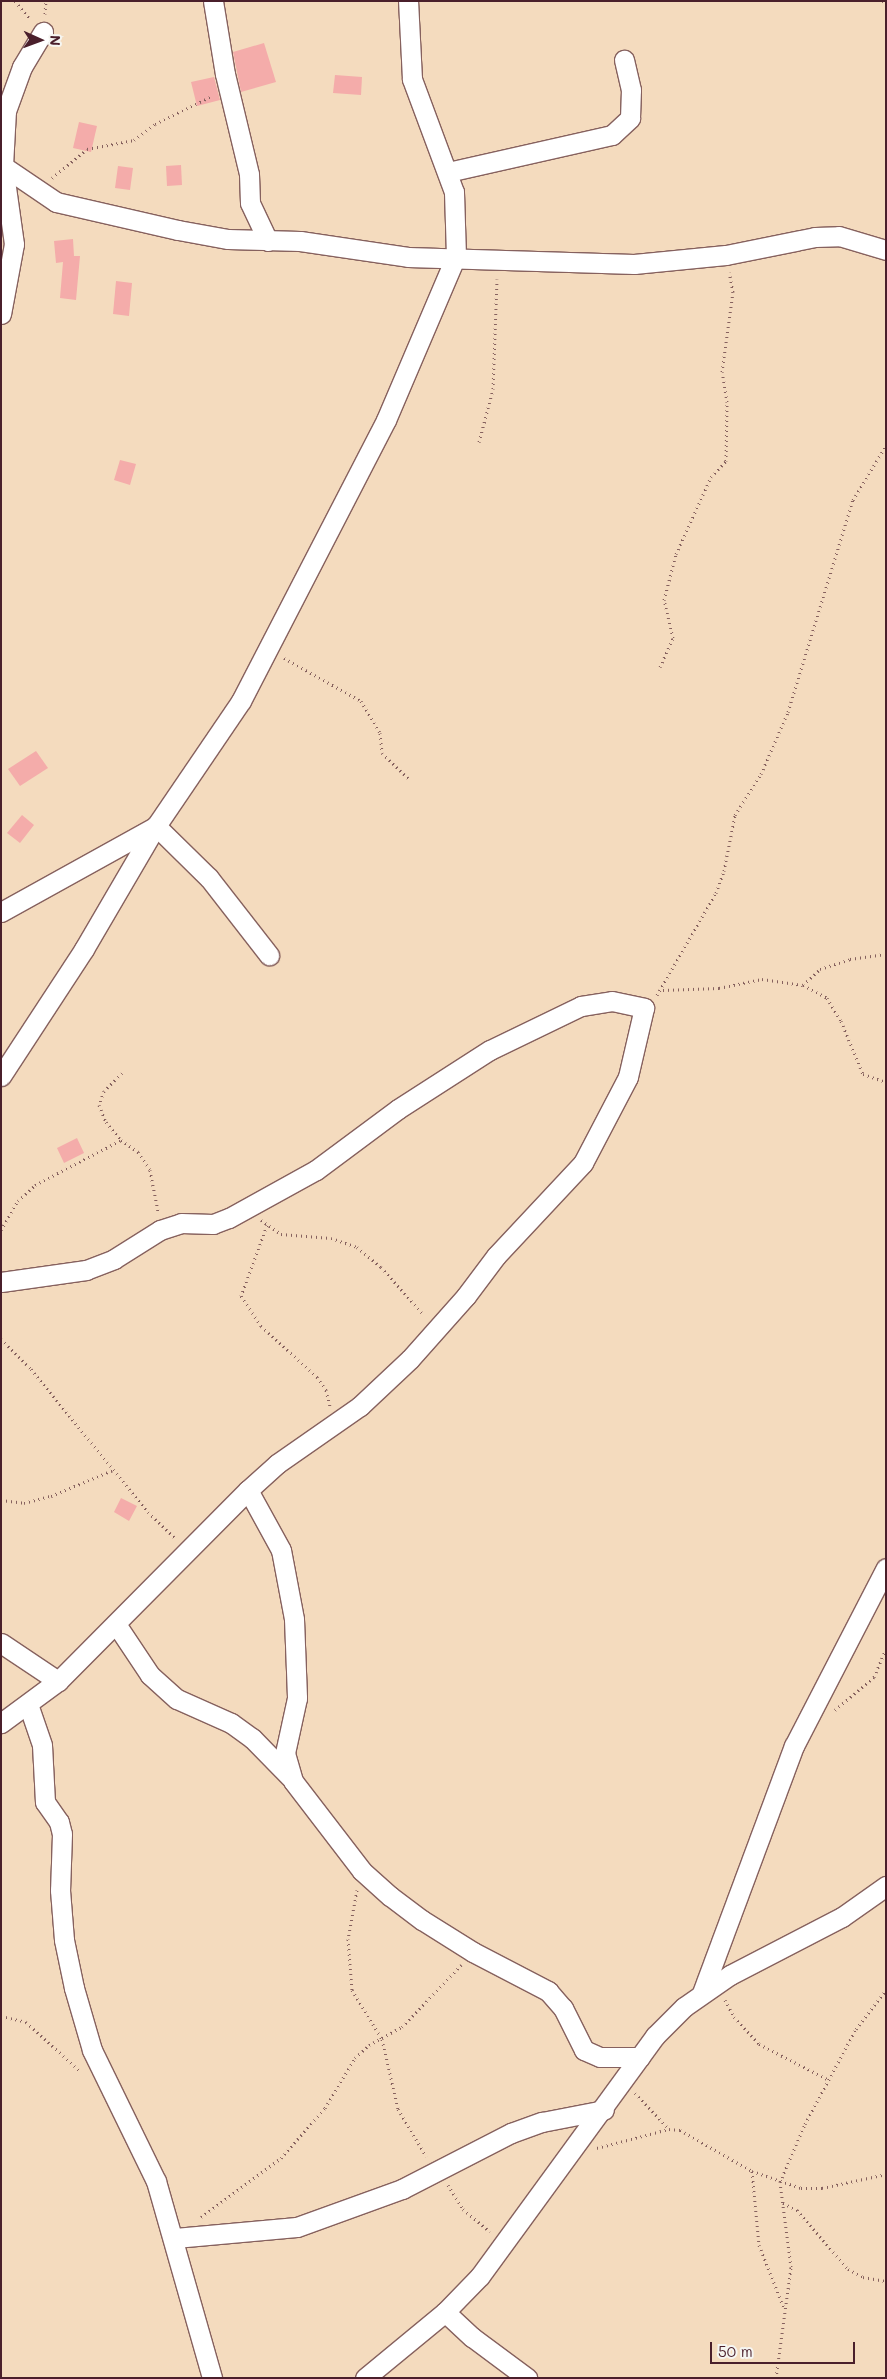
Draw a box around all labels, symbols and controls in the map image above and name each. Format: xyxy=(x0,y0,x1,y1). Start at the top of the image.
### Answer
north arrow xyxy=(15,15,65,65)
text: N xyxy=(46,35,65,46)
scale bar xyxy=(712,2332,857,2364)
text: 50 m xyxy=(718,2341,753,2361)

